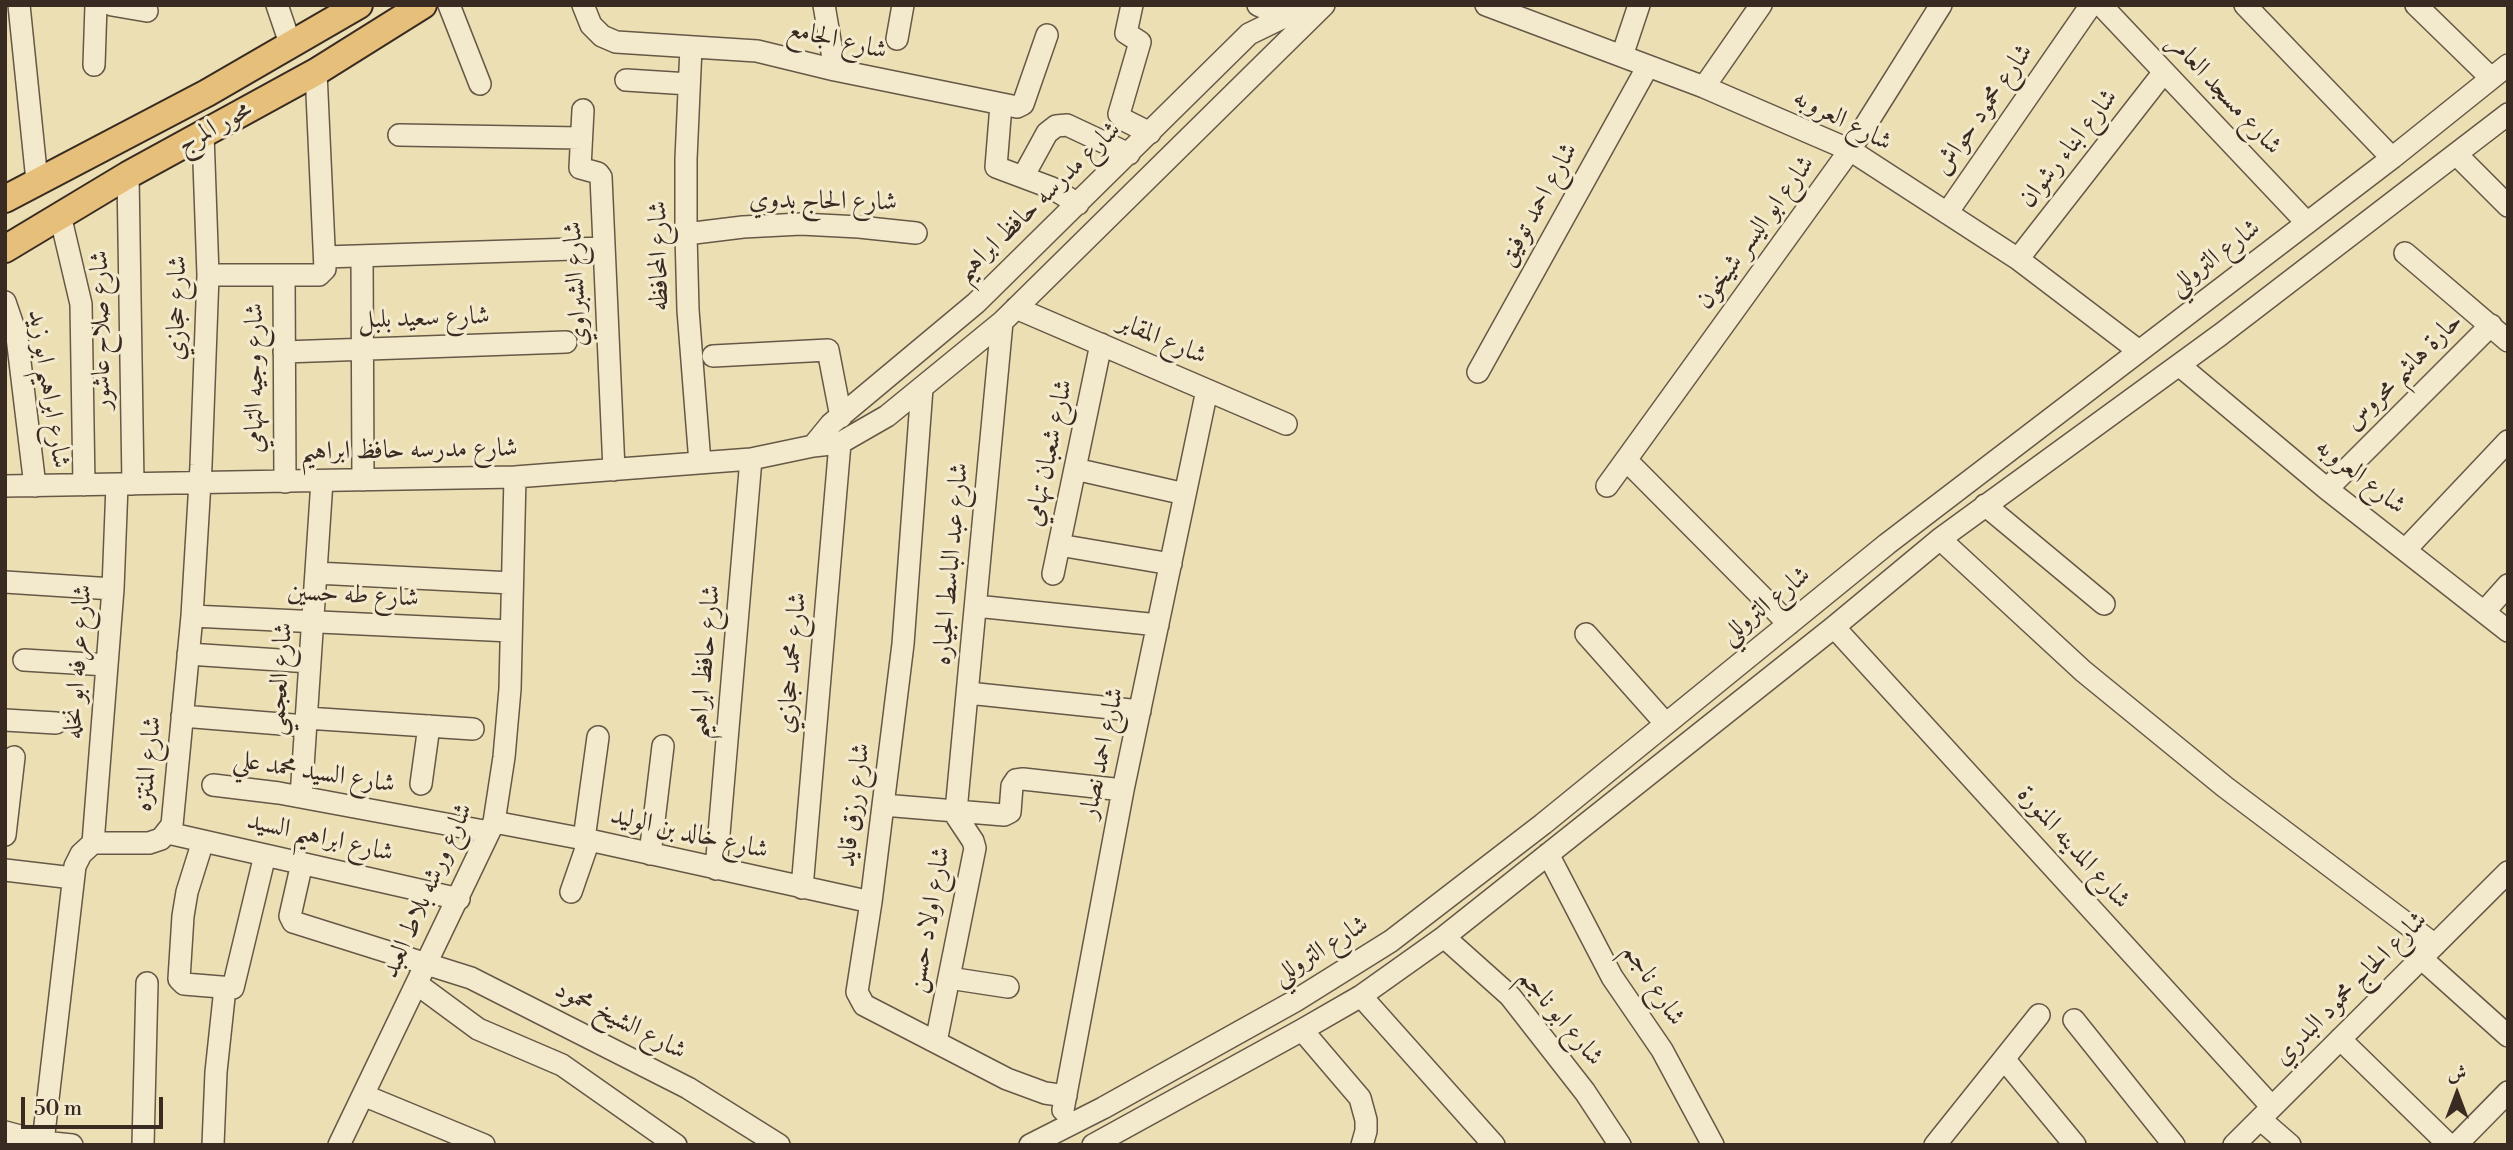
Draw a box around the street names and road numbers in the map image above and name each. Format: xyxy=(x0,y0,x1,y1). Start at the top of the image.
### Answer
street label: شارع الجامع xyxy=(784,14,890,68)
street label: شارع مسجد العامر xyxy=(2160,28,2288,162)
street label: شارع محمود حواش xyxy=(1927,38,2041,182)
street label: شارع العروبه xyxy=(1787,83,1897,159)
street label: شارع ابناء رشوان xyxy=(2013,83,2125,215)
street label: محور المرج xyxy=(172,95,258,161)
street label: شارع مدرسه حافظ ابراهيم xyxy=(950,115,1128,289)
street label: شارع احمد توفيق xyxy=(1492,138,1586,272)
street label: شارع ابو اليسر شيخون xyxy=(1690,150,1822,316)
street label: شارع الحاج بدوي xyxy=(749,185,897,219)
street label: شارع المحافظه xyxy=(643,201,677,311)
street label: شارع التروللي xyxy=(2163,213,2267,303)
street label: شارع الشبراوي xyxy=(558,220,596,348)
street label: شارع صلاح عاشور xyxy=(85,250,119,410)
street label: شارع حجازي xyxy=(161,255,195,361)
street label: شارع سعيد بلبل xyxy=(358,301,490,337)
street label: شارع وجيه التهامي xyxy=(240,303,272,453)
street label: حارة هاشم محروس xyxy=(2338,306,2470,438)
street label: شارع ابراهيم ابو زيد xyxy=(20,307,76,471)
street label: شارع المقابر xyxy=(1113,307,1211,373)
street label: شارع شعبان تهامي xyxy=(1019,377,1081,529)
street label: شارع العروبه xyxy=(2308,432,2412,522)
street label: شارع مدرسه حافظ ابراهيم xyxy=(300,434,518,468)
street label: شارع عبد الباسط الجياره xyxy=(928,461,976,667)
street label: شارع التروللي xyxy=(1715,560,1817,652)
street label: شارع طه حسين xyxy=(286,577,420,615)
street label: شارع عرفه ابو نخله xyxy=(58,584,100,740)
street label: شارع حافظ ابراهيم xyxy=(684,584,728,740)
street label: شارع محمد حجازي xyxy=(771,591,815,735)
street label: شارع العجمي xyxy=(261,621,301,737)
street label: شارع احمد نصار xyxy=(1074,685,1132,821)
street label: شارع المنتزه xyxy=(128,715,170,813)
street label: شارع رزق قايد xyxy=(832,741,878,869)
street label: شارع السيد محمد علي xyxy=(231,745,397,801)
street label: شارع المدينه المنورة xyxy=(2010,780,2136,916)
street label: شارع ورشه بلاط العبد xyxy=(375,799,481,983)
street label: شارع خالد بن الوليد xyxy=(607,801,771,867)
street label: شارع ابراهيم السيد xyxy=(244,806,396,870)
street label: شارع اولاد حسن xyxy=(902,844,958,996)
street label: شارع الحاج محمود البدري xyxy=(2267,905,2435,1073)
street label: شارع التروللي xyxy=(1267,909,1375,993)
street label: شارع ناجم xyxy=(1615,938,1691,1032)
street label: شارع ابو ناجم xyxy=(1510,963,1610,1073)
street label: شارع الشيخ محمود xyxy=(549,975,691,1067)

